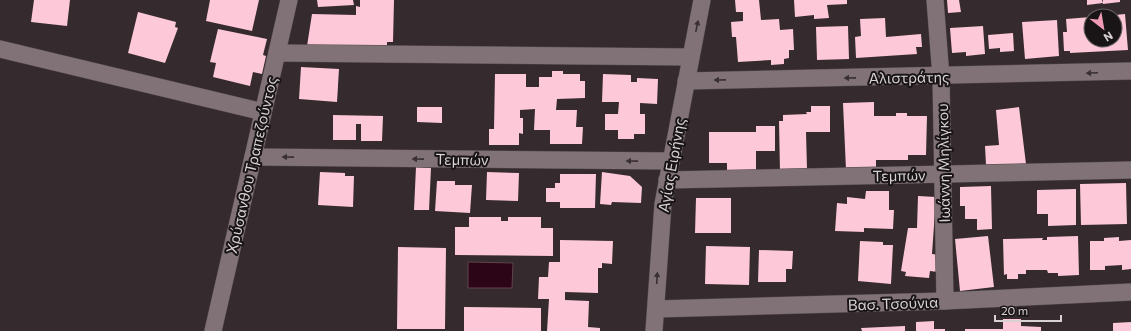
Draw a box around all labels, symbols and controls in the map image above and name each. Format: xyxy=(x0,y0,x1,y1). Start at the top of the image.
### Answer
north arrow xyxy=(1083,8,1123,48)
one-way arrow xyxy=(694,19,700,32)
text: N xyxy=(1102,29,1115,45)
street label: Αλιστράτης xyxy=(868,67,950,87)
one-way arrow xyxy=(1086,69,1098,76)
street label: Χρύσανθου Τραπεζούντος xyxy=(222,75,280,255)
one-way arrow xyxy=(843,75,856,81)
one-way arrow xyxy=(713,77,726,83)
street label: Ιωάννη Μηλίγκου xyxy=(933,103,953,223)
street label: Αγίας Ειρήνης xyxy=(654,116,688,214)
street label: Τεμπών xyxy=(435,150,489,168)
one-way arrow xyxy=(281,154,294,160)
one-way arrow xyxy=(411,156,424,162)
one-way arrow xyxy=(626,157,638,164)
street label: Τεμπών xyxy=(872,166,926,184)
one-way arrow xyxy=(654,271,660,284)
street label: Βασ. Τσούνια xyxy=(847,292,939,314)
scale bar xyxy=(995,297,1061,323)
text: 20 m xyxy=(1001,303,1028,317)

